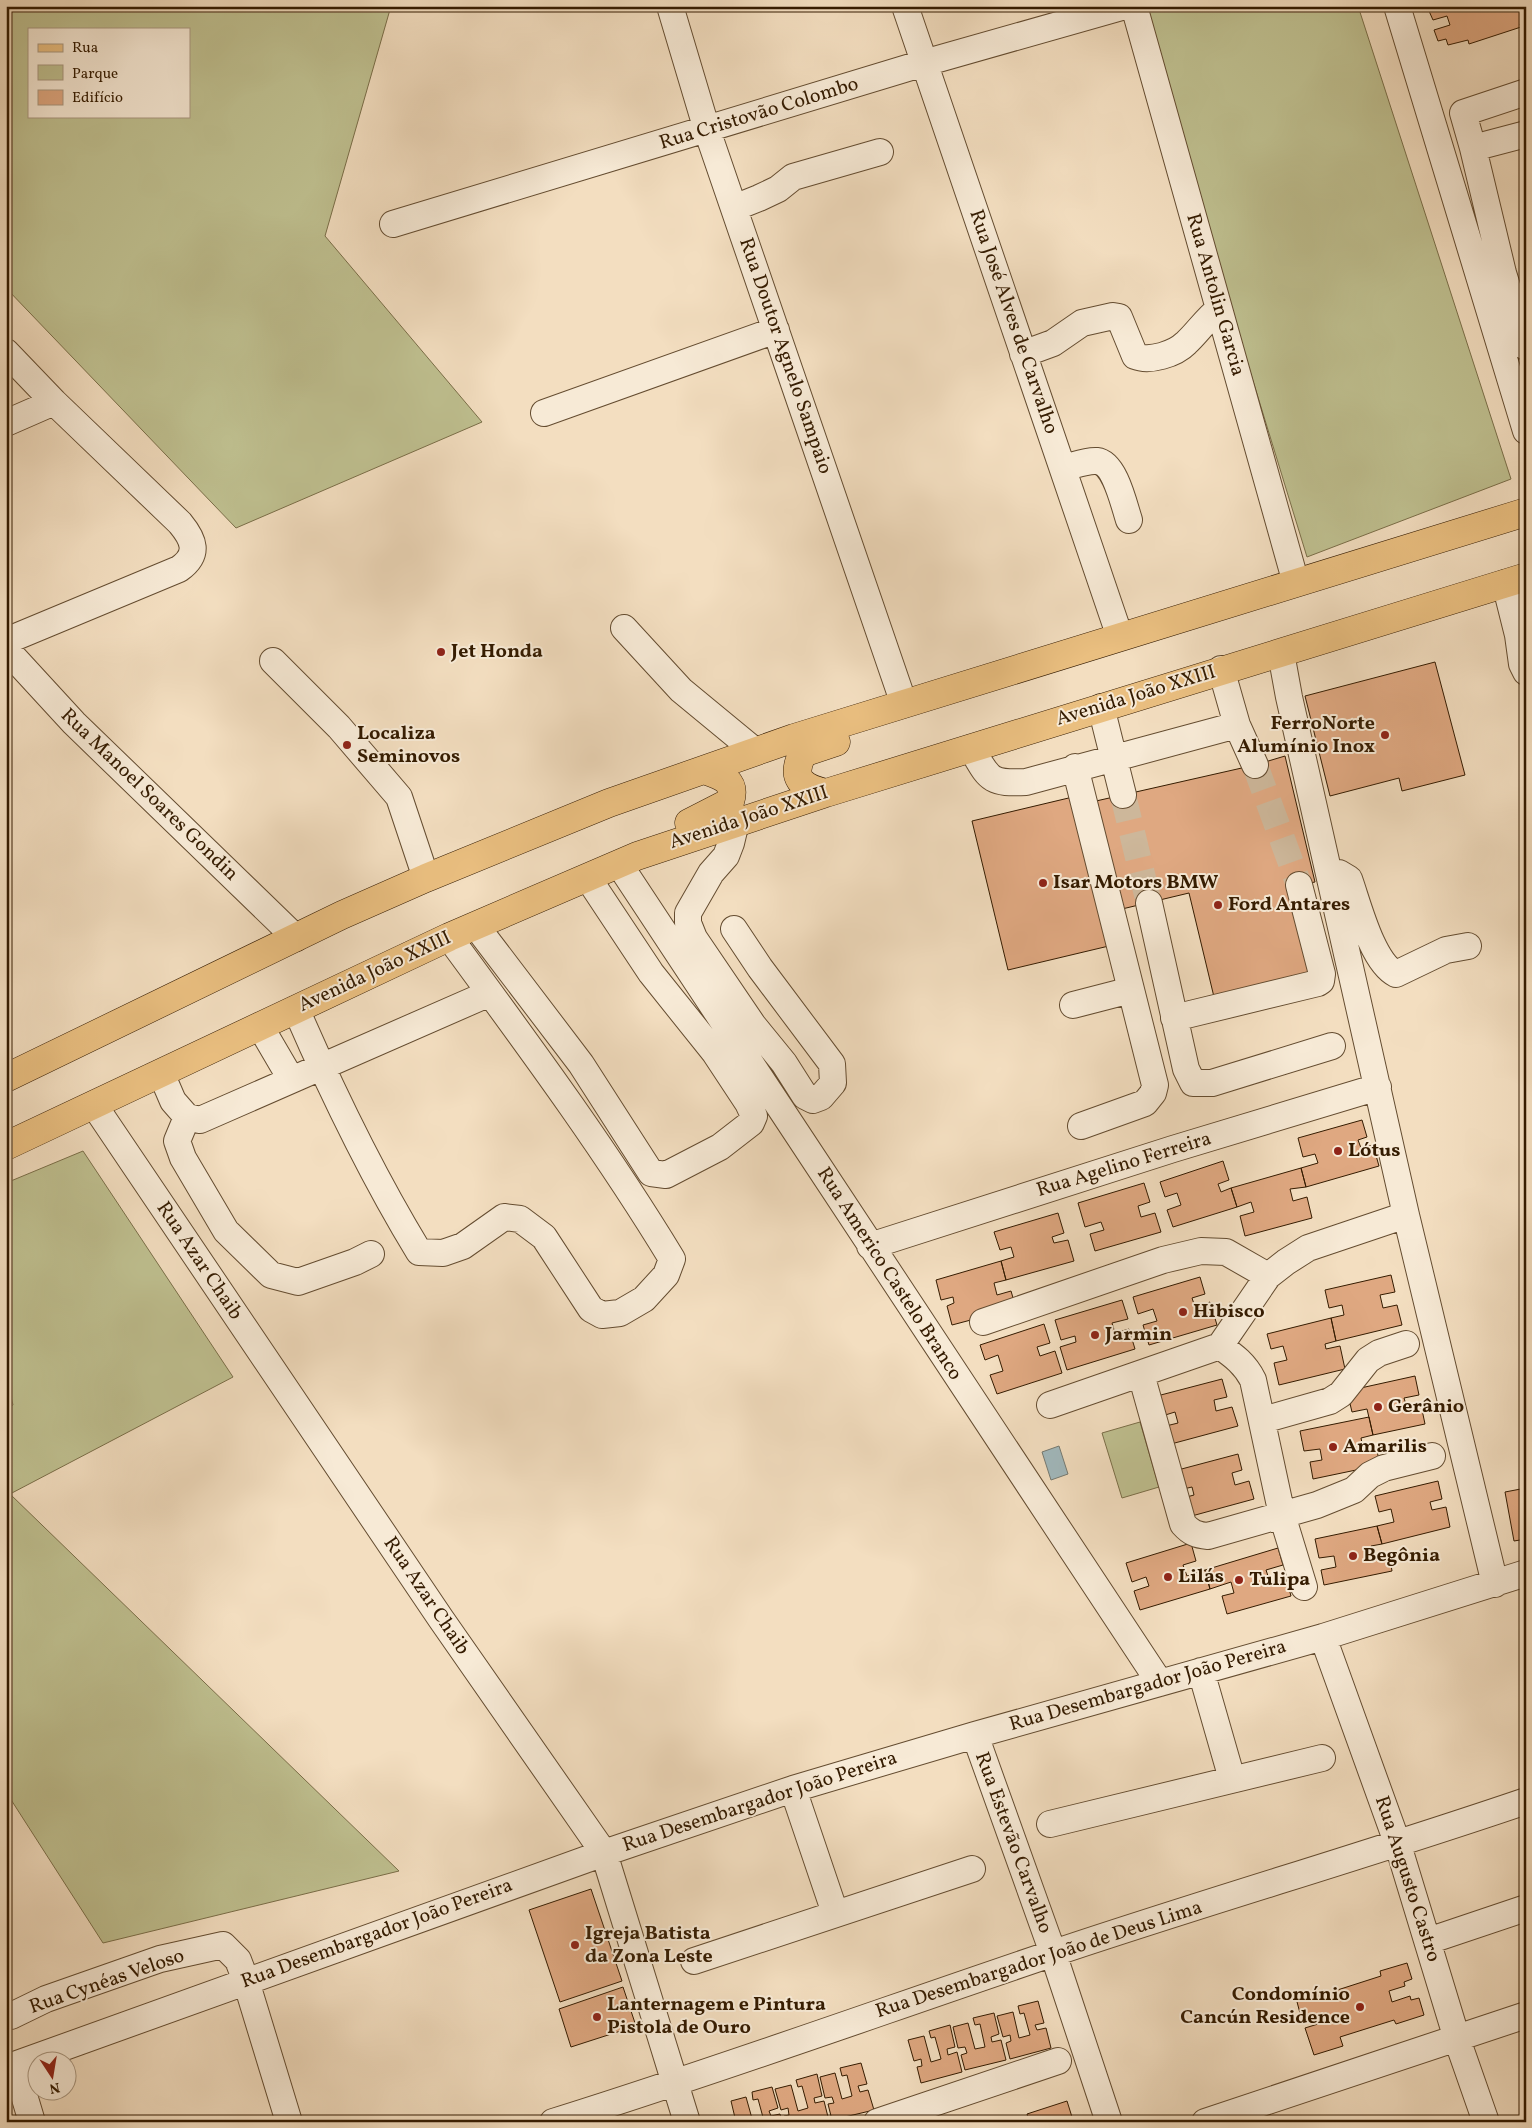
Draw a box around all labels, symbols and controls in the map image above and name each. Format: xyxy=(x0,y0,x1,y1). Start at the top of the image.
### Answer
legend xyxy=(28,28,190,118)
text: Rua xyxy=(72,38,98,59)
text: Parque xyxy=(72,64,118,85)
street label: Rua Cristovão Colombo xyxy=(656,70,862,158)
text: Edifício xyxy=(72,88,123,109)
street label: Rua José Alves de Carvalho xyxy=(961,206,1065,438)
street label: Rua Antolin Garcia xyxy=(1178,210,1252,380)
street label: Rua Doutor Agnelo Sampaio xyxy=(731,234,839,478)
place label: Jet Honda xyxy=(450,638,543,666)
marker: Jet Honda xyxy=(435,646,447,658)
street label: Avenida João XXIII xyxy=(1053,658,1219,734)
street label: Rua Manoel Soares Gondin xyxy=(54,702,244,888)
place label: FerroNorte Alumínio Inox xyxy=(1237,710,1375,761)
place label: Localiza Seminovos xyxy=(357,720,460,771)
marker: FerroNorte Alumínio Inox xyxy=(1379,729,1391,741)
marker: Localiza Seminovos xyxy=(341,739,353,751)
street label: Avenida João XXIII xyxy=(666,779,832,857)
place label: Isar Motors BMW xyxy=(1053,869,1218,897)
marker: Isar Motors BMW xyxy=(1037,877,1049,889)
place label: Ford Antares xyxy=(1228,891,1350,919)
marker: Ford Antares xyxy=(1212,899,1224,911)
street label: Avenida João XXIII xyxy=(294,924,456,1020)
street label: Rua Agelino Ferreira xyxy=(1033,1125,1215,1205)
place label: Lótus xyxy=(1348,1137,1400,1165)
marker: Lótus xyxy=(1332,1145,1344,1157)
street label: Rua Americo Castelo Branco xyxy=(809,1162,969,1386)
street label: Rua Azar Chaib xyxy=(149,1196,249,1326)
place label: Hibisco xyxy=(1193,1298,1265,1326)
marker: Hibisco xyxy=(1177,1306,1189,1318)
place label: Jarmin xyxy=(1104,1321,1172,1349)
marker: Jarmin xyxy=(1089,1329,1101,1341)
place label: Gerânio xyxy=(1388,1393,1464,1421)
marker: Gerânio xyxy=(1372,1401,1384,1413)
place label: Amarilis xyxy=(1343,1433,1427,1461)
marker: Amarilis xyxy=(1327,1441,1339,1453)
street label: Rua Azar Chaib xyxy=(376,1531,476,1661)
place label: Begônia xyxy=(1363,1542,1440,1570)
marker: Begônia xyxy=(1347,1550,1359,1562)
place label: Lilás xyxy=(1178,1563,1224,1591)
place label: Tulipa xyxy=(1249,1566,1310,1594)
marker: Lilás xyxy=(1162,1571,1174,1583)
marker: Tulipa xyxy=(1233,1574,1245,1586)
street label: Rua Desembargador João Pereira xyxy=(1006,1633,1290,1739)
street label: Rua Desembargador João Pereira xyxy=(619,1744,901,1860)
street label: Rua Estevão Carvalho xyxy=(967,1748,1059,1938)
street label: Rua Augusto Castro xyxy=(1367,1792,1447,1966)
street label: Rua Desembargador João Pereira xyxy=(237,1872,517,1996)
street label: Rua Desembargador João de Deus Lima xyxy=(872,1894,1206,2026)
place label: Igreja Batista da Zona Leste xyxy=(585,1920,713,1971)
marker: Igreja Batista da Zona Leste xyxy=(569,1939,581,1951)
street label: Rua Cynéas Veloso xyxy=(26,1942,188,2022)
place label: Condomínio Cancún Residence xyxy=(1180,1981,1350,2032)
place label: Lanternagem e Pintura Pistola de Ouro xyxy=(607,1991,826,2042)
marker: Condomínio Cancún Residence xyxy=(1354,2001,1366,2013)
marker: Lanternagem e Pintura Pistola de Ouro xyxy=(591,2011,603,2023)
north arrow xyxy=(28,2050,78,2100)
text: N xyxy=(47,2077,61,2098)

